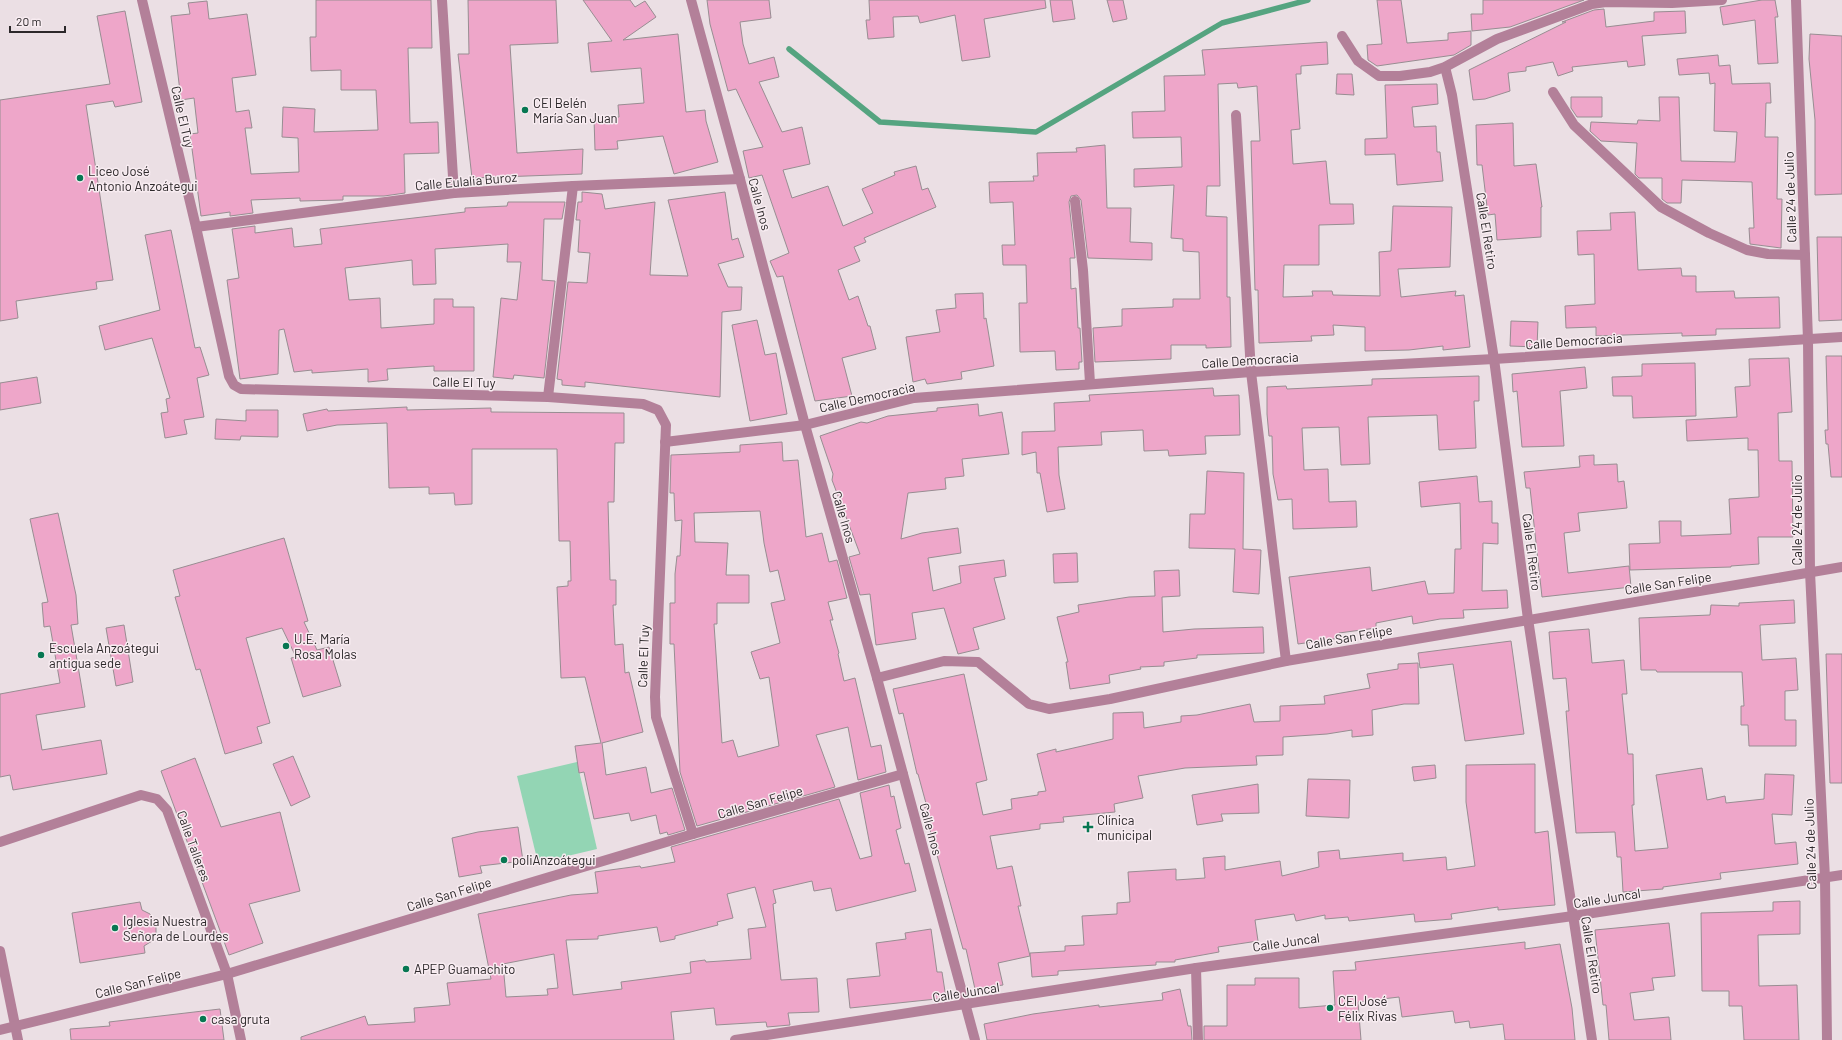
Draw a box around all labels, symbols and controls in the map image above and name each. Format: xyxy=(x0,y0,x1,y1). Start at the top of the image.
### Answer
scale bar xyxy=(10,8,65,34)
text: 20 m xyxy=(16,14,42,28)
street label: Calle El Tuy xyxy=(168,84,198,150)
place label: CEI Belén María San Juan xyxy=(533,95,618,126)
marker: CEI Belén María San Juan xyxy=(520,105,530,115)
street label: Calle 24 de Julio xyxy=(1780,151,1800,243)
place label: Liceo José Antonio Anzoátegui xyxy=(88,163,198,194)
street label: Calle Eulalia Buroz xyxy=(414,169,518,193)
marker: Liceo José Antonio Anzoátegui xyxy=(75,173,85,183)
street label: Calle Inos xyxy=(745,176,775,232)
street label: Calle El Retiro xyxy=(1473,191,1501,271)
street label: Calle Democracia xyxy=(1525,330,1623,352)
street label: Calle Democracia xyxy=(1201,349,1299,371)
street label: Calle El Tuy xyxy=(432,373,496,391)
street label: Calle Democracia xyxy=(818,378,916,416)
street label: Calle 24 de Julio xyxy=(1789,474,1805,566)
street label: Calle Inos xyxy=(829,489,859,545)
street label: Calle El Retiro xyxy=(1519,512,1545,592)
street label: Calle San Felipe xyxy=(1623,568,1713,598)
street label: Calle San Felipe xyxy=(1304,621,1394,653)
street label: Calle El Tuy xyxy=(634,624,652,688)
place label: U.E. María Rosa Molas xyxy=(294,631,357,662)
place label: Escuela Anzoátegui antigua sede xyxy=(49,640,159,671)
marker: U.E. María Rosa Molas xyxy=(281,641,291,651)
marker: Escuela Anzoátegui antigua sede xyxy=(36,650,46,660)
street label: Calle San Felipe xyxy=(716,782,805,822)
street label: Calle 24 de Julio xyxy=(1800,798,1820,890)
street label: Calle Inos xyxy=(916,801,946,857)
street label: Calle Talleres xyxy=(174,808,214,884)
place label: Clínica municipal xyxy=(1097,812,1152,843)
marker: Clínica municipal xyxy=(1082,821,1094,833)
place label: poliAnzoátegui xyxy=(512,852,596,868)
marker: poliAnzoátegui xyxy=(499,855,509,865)
street label: Calle San Felipe xyxy=(405,873,493,914)
street label: Calle Juncal xyxy=(1572,885,1642,911)
place label: Iglesia Nuestra Señora de Lourdes xyxy=(123,913,228,944)
street label: Calle El Retiro xyxy=(1578,915,1606,995)
marker: Iglesia Nuestra Señora de Lourdes xyxy=(110,923,120,933)
street label: Calle Juncal xyxy=(1251,929,1321,955)
place label: APEP Guamachito xyxy=(414,961,515,977)
marker: APEP Guamachito xyxy=(401,964,411,974)
street label: Calle San Felipe xyxy=(93,965,183,1001)
street label: Calle Juncal xyxy=(931,979,1001,1005)
place label: CEI José Félix Rivas xyxy=(1338,993,1397,1024)
marker: CEI José Félix Rivas xyxy=(1325,1003,1335,1013)
place label: casa gruta xyxy=(211,1011,270,1027)
marker: casa gruta xyxy=(198,1014,208,1024)

